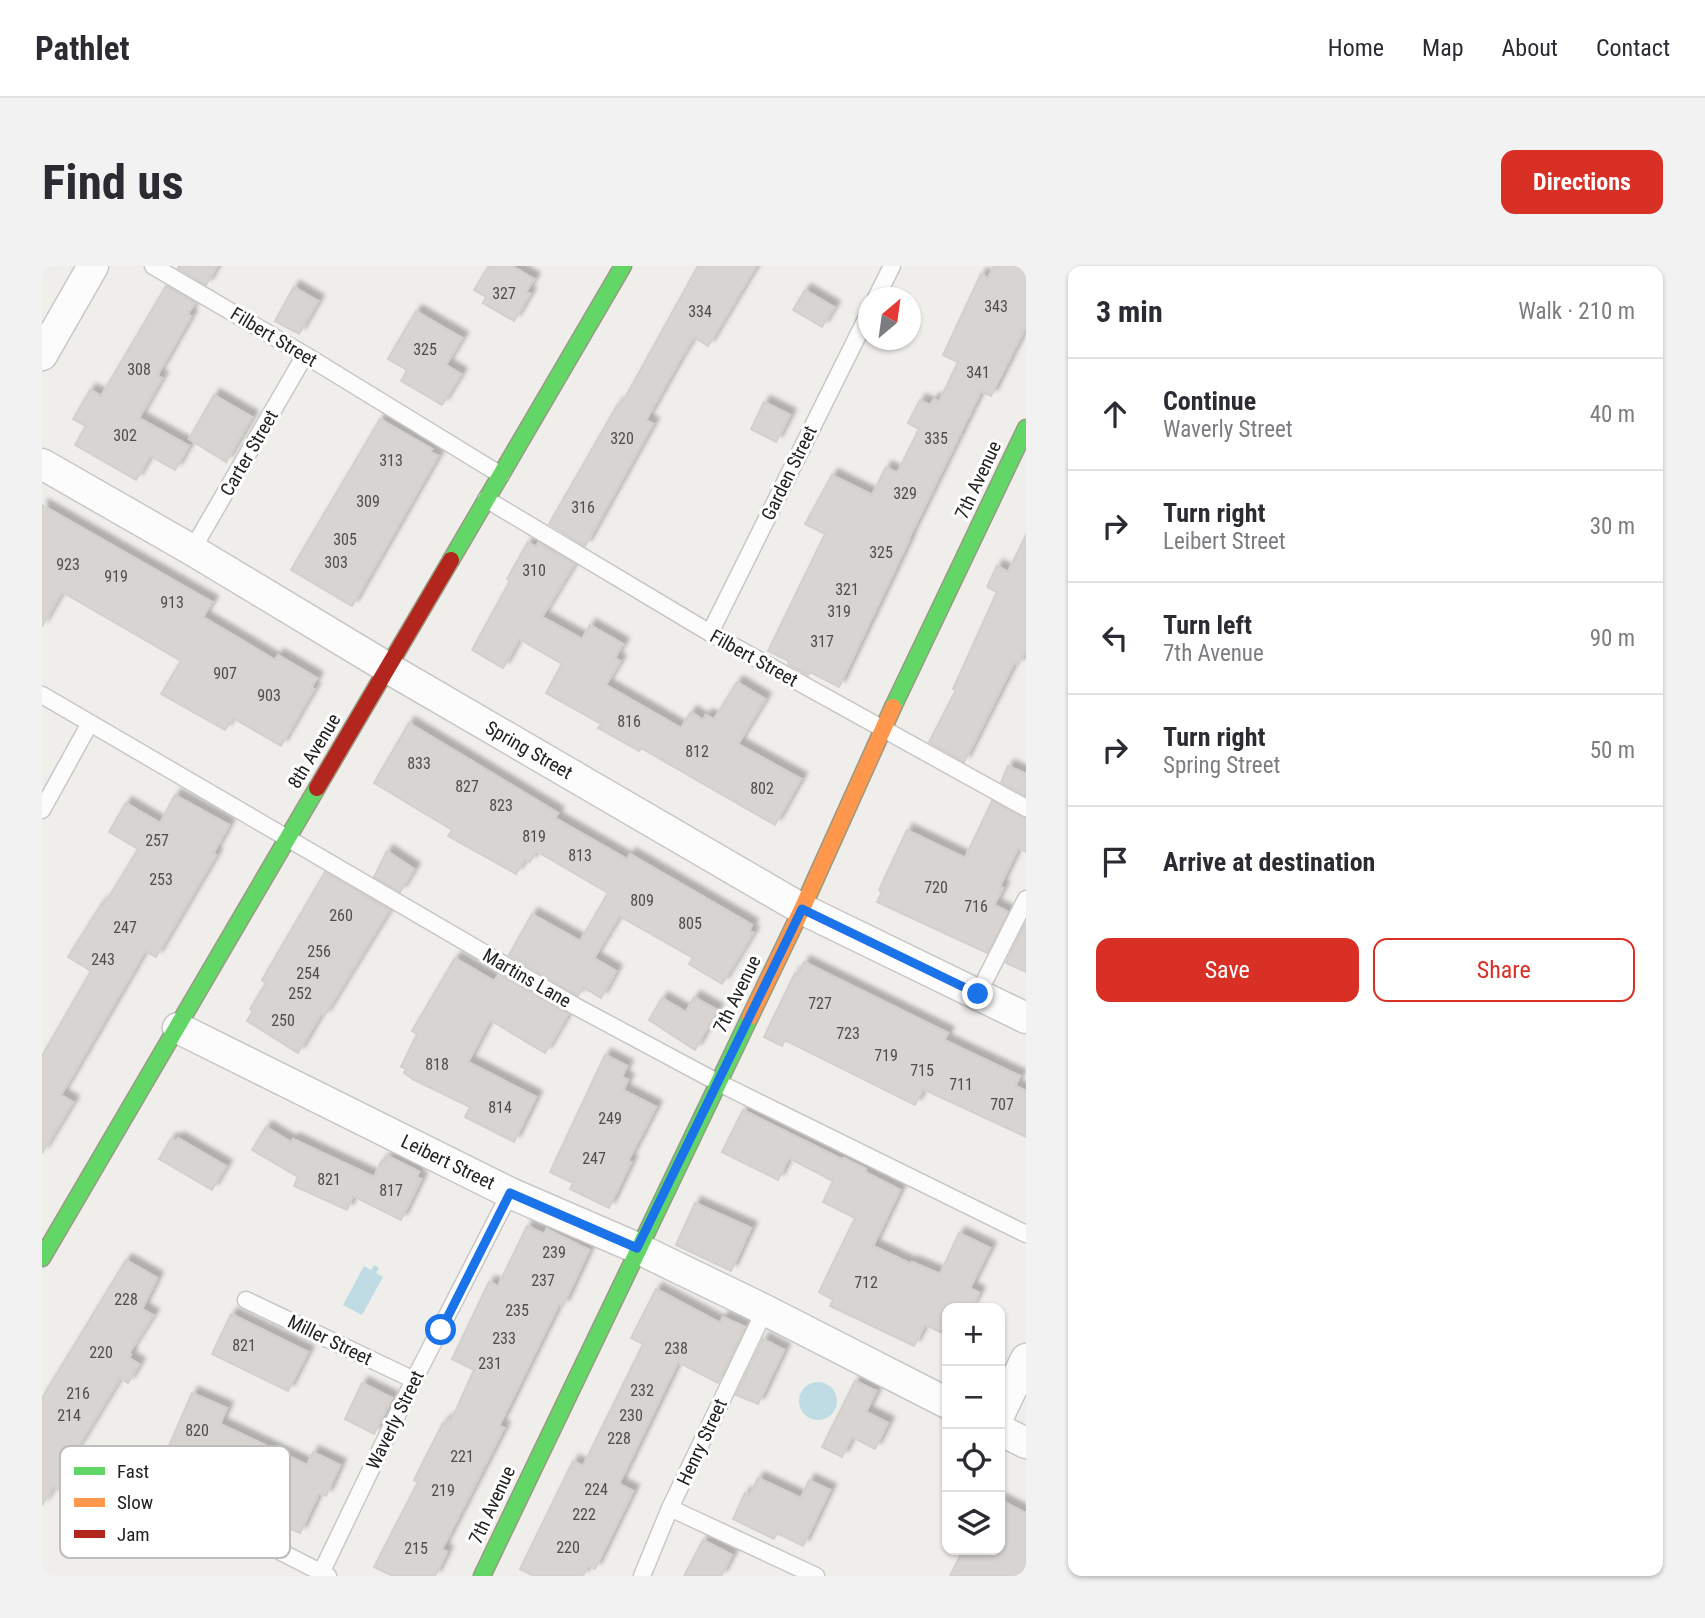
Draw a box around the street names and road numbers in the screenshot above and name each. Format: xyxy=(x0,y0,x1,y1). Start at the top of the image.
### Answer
street label: Filbert Street xyxy=(227,302,321,372)
street label: Carter Street xyxy=(215,406,283,500)
street label: Garden Street xyxy=(756,422,822,524)
street label: 7th Avenue xyxy=(950,437,1006,523)
street label: Filbert Street xyxy=(706,624,802,692)
street label: 8th Avenue xyxy=(283,709,345,793)
street label: Spring Street xyxy=(481,716,577,784)
street label: Martins Lane xyxy=(479,943,575,1013)
street label: 7th Avenue xyxy=(708,951,766,1036)
street label: Leibert Street xyxy=(397,1129,499,1195)
street label: Miller Street xyxy=(284,1310,376,1370)
street label: Waverly Street xyxy=(361,1367,429,1473)
street label: Henry Street xyxy=(672,1395,732,1489)
street label: 7th Avenue xyxy=(464,1462,520,1548)

